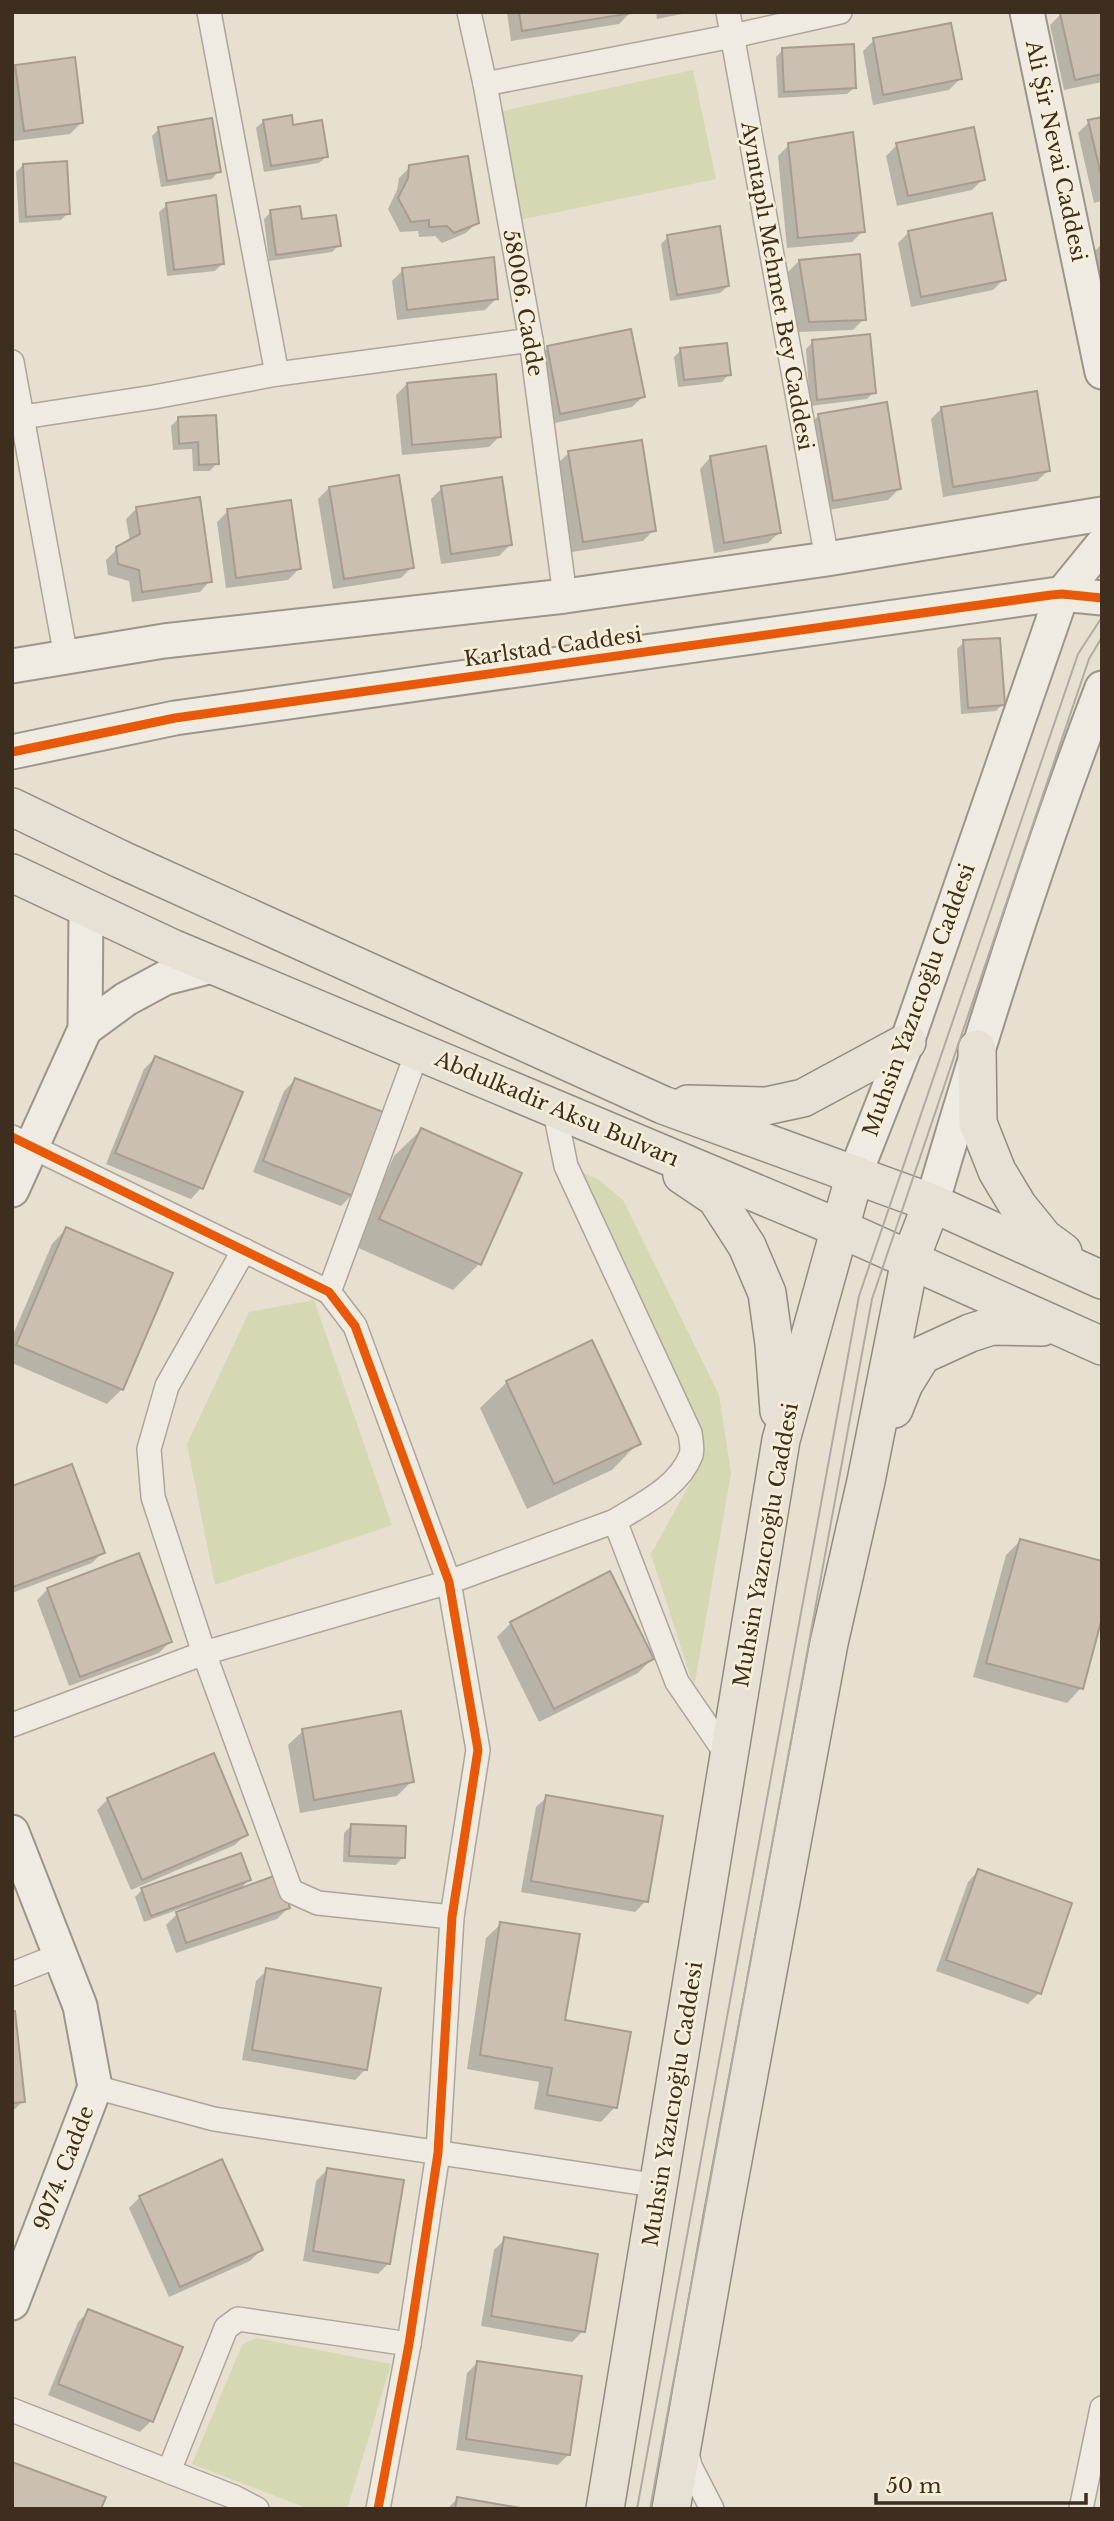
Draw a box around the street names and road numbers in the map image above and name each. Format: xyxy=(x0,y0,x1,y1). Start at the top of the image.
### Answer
street label: Ali Şir Nevai Caddesi xyxy=(1020,37,1092,264)
street label: Ayıntaplı Mehmet Bey Caddesi xyxy=(735,119,819,452)
street label: 58006. Cadde xyxy=(497,228,549,378)
street label: Karlstad Caddesi xyxy=(462,622,644,672)
street label: Muhsin Yazıcıoğlu Caddesi xyxy=(857,860,981,1140)
street label: Abdulkadir Aksu Bulvarı xyxy=(430,1045,683,1172)
street label: Muhsin Yazıcıoğlu Caddesi xyxy=(728,1401,804,1689)
street label: Muhsin Yazıcıoğlu Caddesi xyxy=(638,1960,708,2248)
street label: 9074. Cadde xyxy=(28,2102,100,2234)

